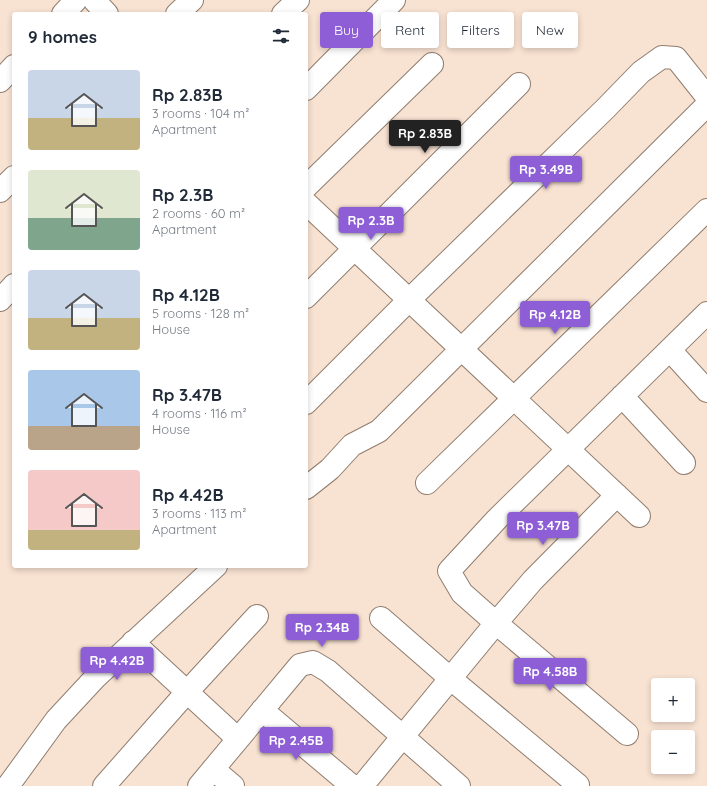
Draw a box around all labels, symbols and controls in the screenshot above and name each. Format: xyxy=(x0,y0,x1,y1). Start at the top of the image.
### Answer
chip: Buy xyxy=(320,12,373,48)
chip: Rent xyxy=(381,12,439,48)
chip: Filters xyxy=(447,12,514,48)
chip: New xyxy=(522,12,578,48)
icon: filters xyxy=(270,25,292,47)
text: 9 homes xyxy=(28,26,97,47)
text: Rp 2.83B xyxy=(152,84,223,105)
icon: home xyxy=(60,86,108,134)
text: 3 rooms · 104 m² xyxy=(152,105,249,121)
pin: Rp 2.83B xyxy=(384,120,466,154)
text: Apartment xyxy=(152,121,217,137)
text: Rp 2.83B xyxy=(398,125,452,141)
pin: Rp 3.49B xyxy=(505,156,587,190)
text: Rp 3.49B xyxy=(519,161,573,177)
text: Rp 2.3B xyxy=(152,184,213,205)
icon: home xyxy=(60,186,108,234)
text: 2 rooms · 60 m² xyxy=(152,205,245,221)
pin: Rp 2.3B xyxy=(334,207,408,241)
text: Rp 2.3B xyxy=(348,212,394,228)
text: Apartment xyxy=(152,221,217,237)
text: Rp 4.12B xyxy=(152,284,220,305)
icon: home xyxy=(60,286,108,334)
pin: Rp 4.12B xyxy=(514,301,596,335)
text: 5 rooms · 128 m² xyxy=(152,305,249,321)
text: Rp 4.12B xyxy=(529,306,581,322)
text: House xyxy=(152,321,190,337)
text: Rp 3.47B xyxy=(152,384,222,405)
icon: home xyxy=(60,386,108,434)
text: 4 rooms · 116 m² xyxy=(152,405,247,421)
text: House xyxy=(152,421,190,437)
text: Rp 4.42B xyxy=(152,484,224,505)
icon: home xyxy=(60,486,108,534)
text: 3 rooms · 113 m² xyxy=(152,505,246,521)
pin: Rp 3.47B xyxy=(502,512,584,546)
text: Rp 3.47B xyxy=(516,517,570,533)
text: Apartment xyxy=(152,521,217,537)
pin: Rp 2.34B xyxy=(281,614,363,648)
text: Rp 2.34B xyxy=(295,619,349,635)
pin: Rp 4.42B xyxy=(76,647,158,681)
text: Rp 4.42B xyxy=(90,652,144,668)
pin: Rp 4.58B xyxy=(509,658,591,692)
text: Rp 4.58B xyxy=(523,663,577,679)
map controls xyxy=(651,678,695,774)
button: + xyxy=(651,678,695,722)
pin: Rp 2.45B xyxy=(255,727,337,761)
button: − xyxy=(651,730,695,774)
text: Rp 2.45B xyxy=(269,732,323,748)

